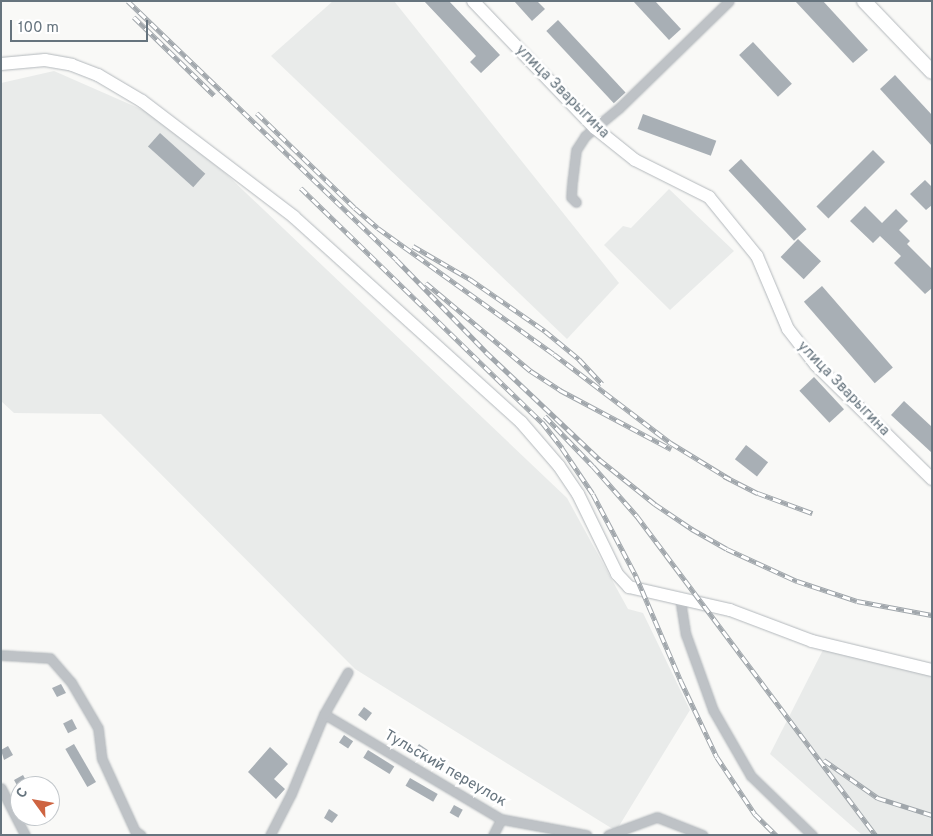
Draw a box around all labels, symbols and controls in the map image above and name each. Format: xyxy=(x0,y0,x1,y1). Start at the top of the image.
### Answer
scale bar xyxy=(12,10,150,42)
text: 100 m xyxy=(18,19,59,38)
street label: улица Зварыгина xyxy=(511,41,613,143)
street label: улица Зварыгина xyxy=(793,338,893,440)
street label: Тульский переулок xyxy=(381,727,509,811)
north arrow xyxy=(10,776,60,826)
text: С xyxy=(13,785,32,802)

